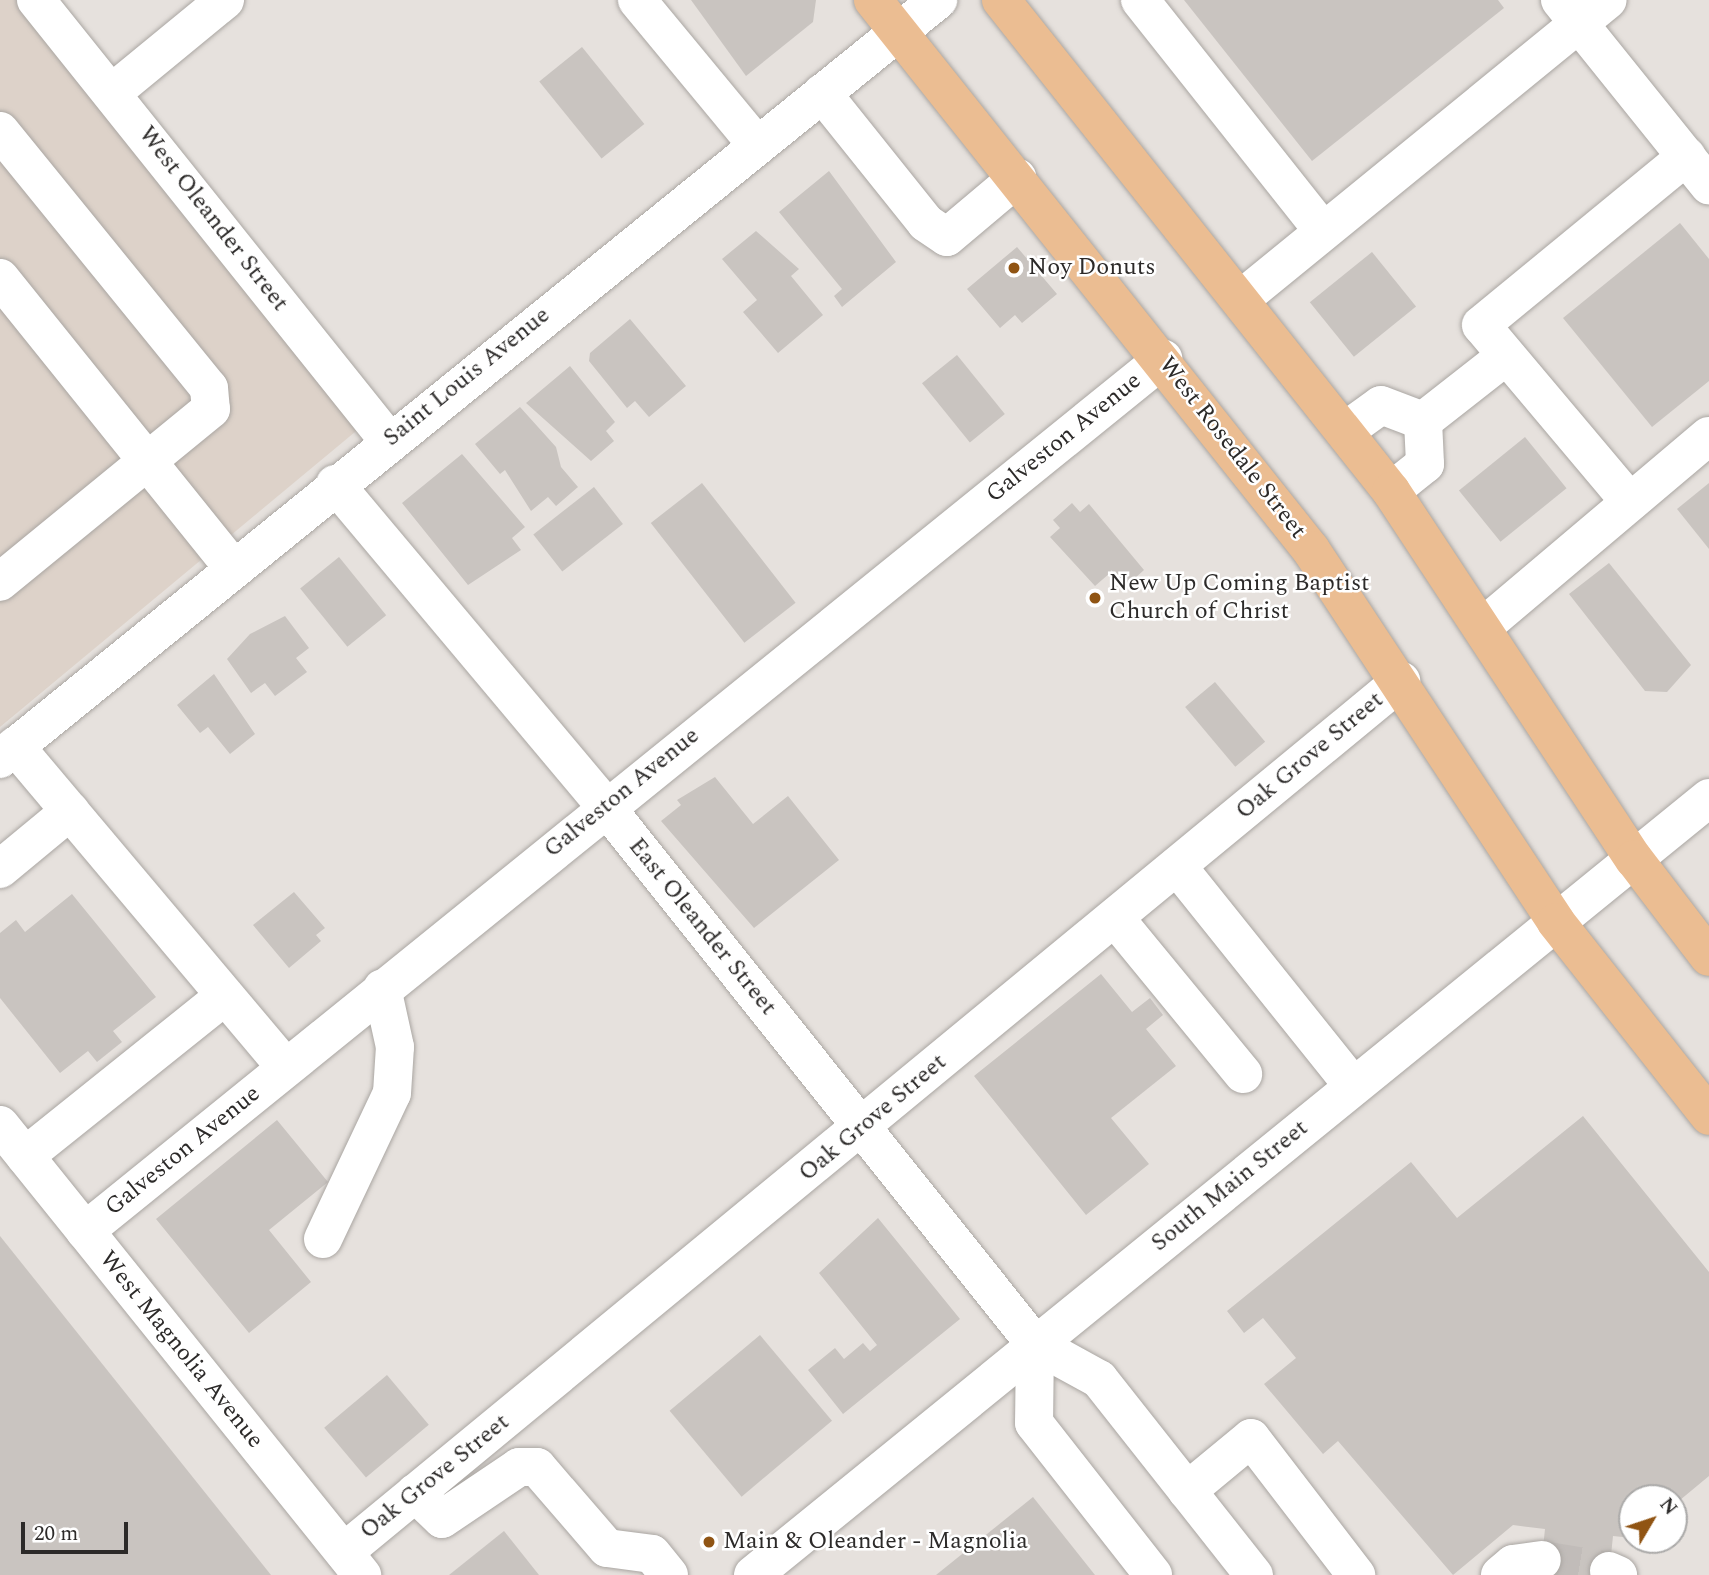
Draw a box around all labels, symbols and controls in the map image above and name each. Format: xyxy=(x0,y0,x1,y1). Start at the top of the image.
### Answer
street label: West Oleander Street xyxy=(132,121,294,317)
place label: Noy Donuts xyxy=(1028,254,1156,282)
marker: Noy Donuts xyxy=(1006,260,1022,276)
street label: Saint Louis Avenue xyxy=(378,301,556,453)
street label: West Rosedale Street xyxy=(1152,351,1312,545)
street label: Galveston Avenue xyxy=(981,367,1147,509)
place label: New Up Coming Baptist Church of Christ xyxy=(1109,570,1370,626)
marker: New Up Coming Baptist Church of Christ xyxy=(1087,590,1103,606)
street label: Oak Grove Street xyxy=(1230,686,1390,826)
street label: Galveston Avenue xyxy=(539,722,705,864)
street label: East Oleander Street xyxy=(622,833,782,1021)
street label: Oak Grove Street xyxy=(793,1048,953,1188)
street label: Galveston Avenue xyxy=(100,1080,266,1222)
street label: South Main Street xyxy=(1146,1114,1314,1258)
street label: West Magnolia Avenue xyxy=(93,1246,269,1454)
street label: Oak Grove Street xyxy=(355,1408,515,1546)
north arrow xyxy=(1618,1484,1688,1554)
text: N xyxy=(1652,1492,1684,1522)
scale bar xyxy=(24,1508,131,1552)
text: 20 m xyxy=(34,1518,78,1550)
place label: Main & Oleander - Magnolia xyxy=(723,1528,1028,1556)
marker: Main & Oleander - Magnolia xyxy=(701,1534,717,1550)

